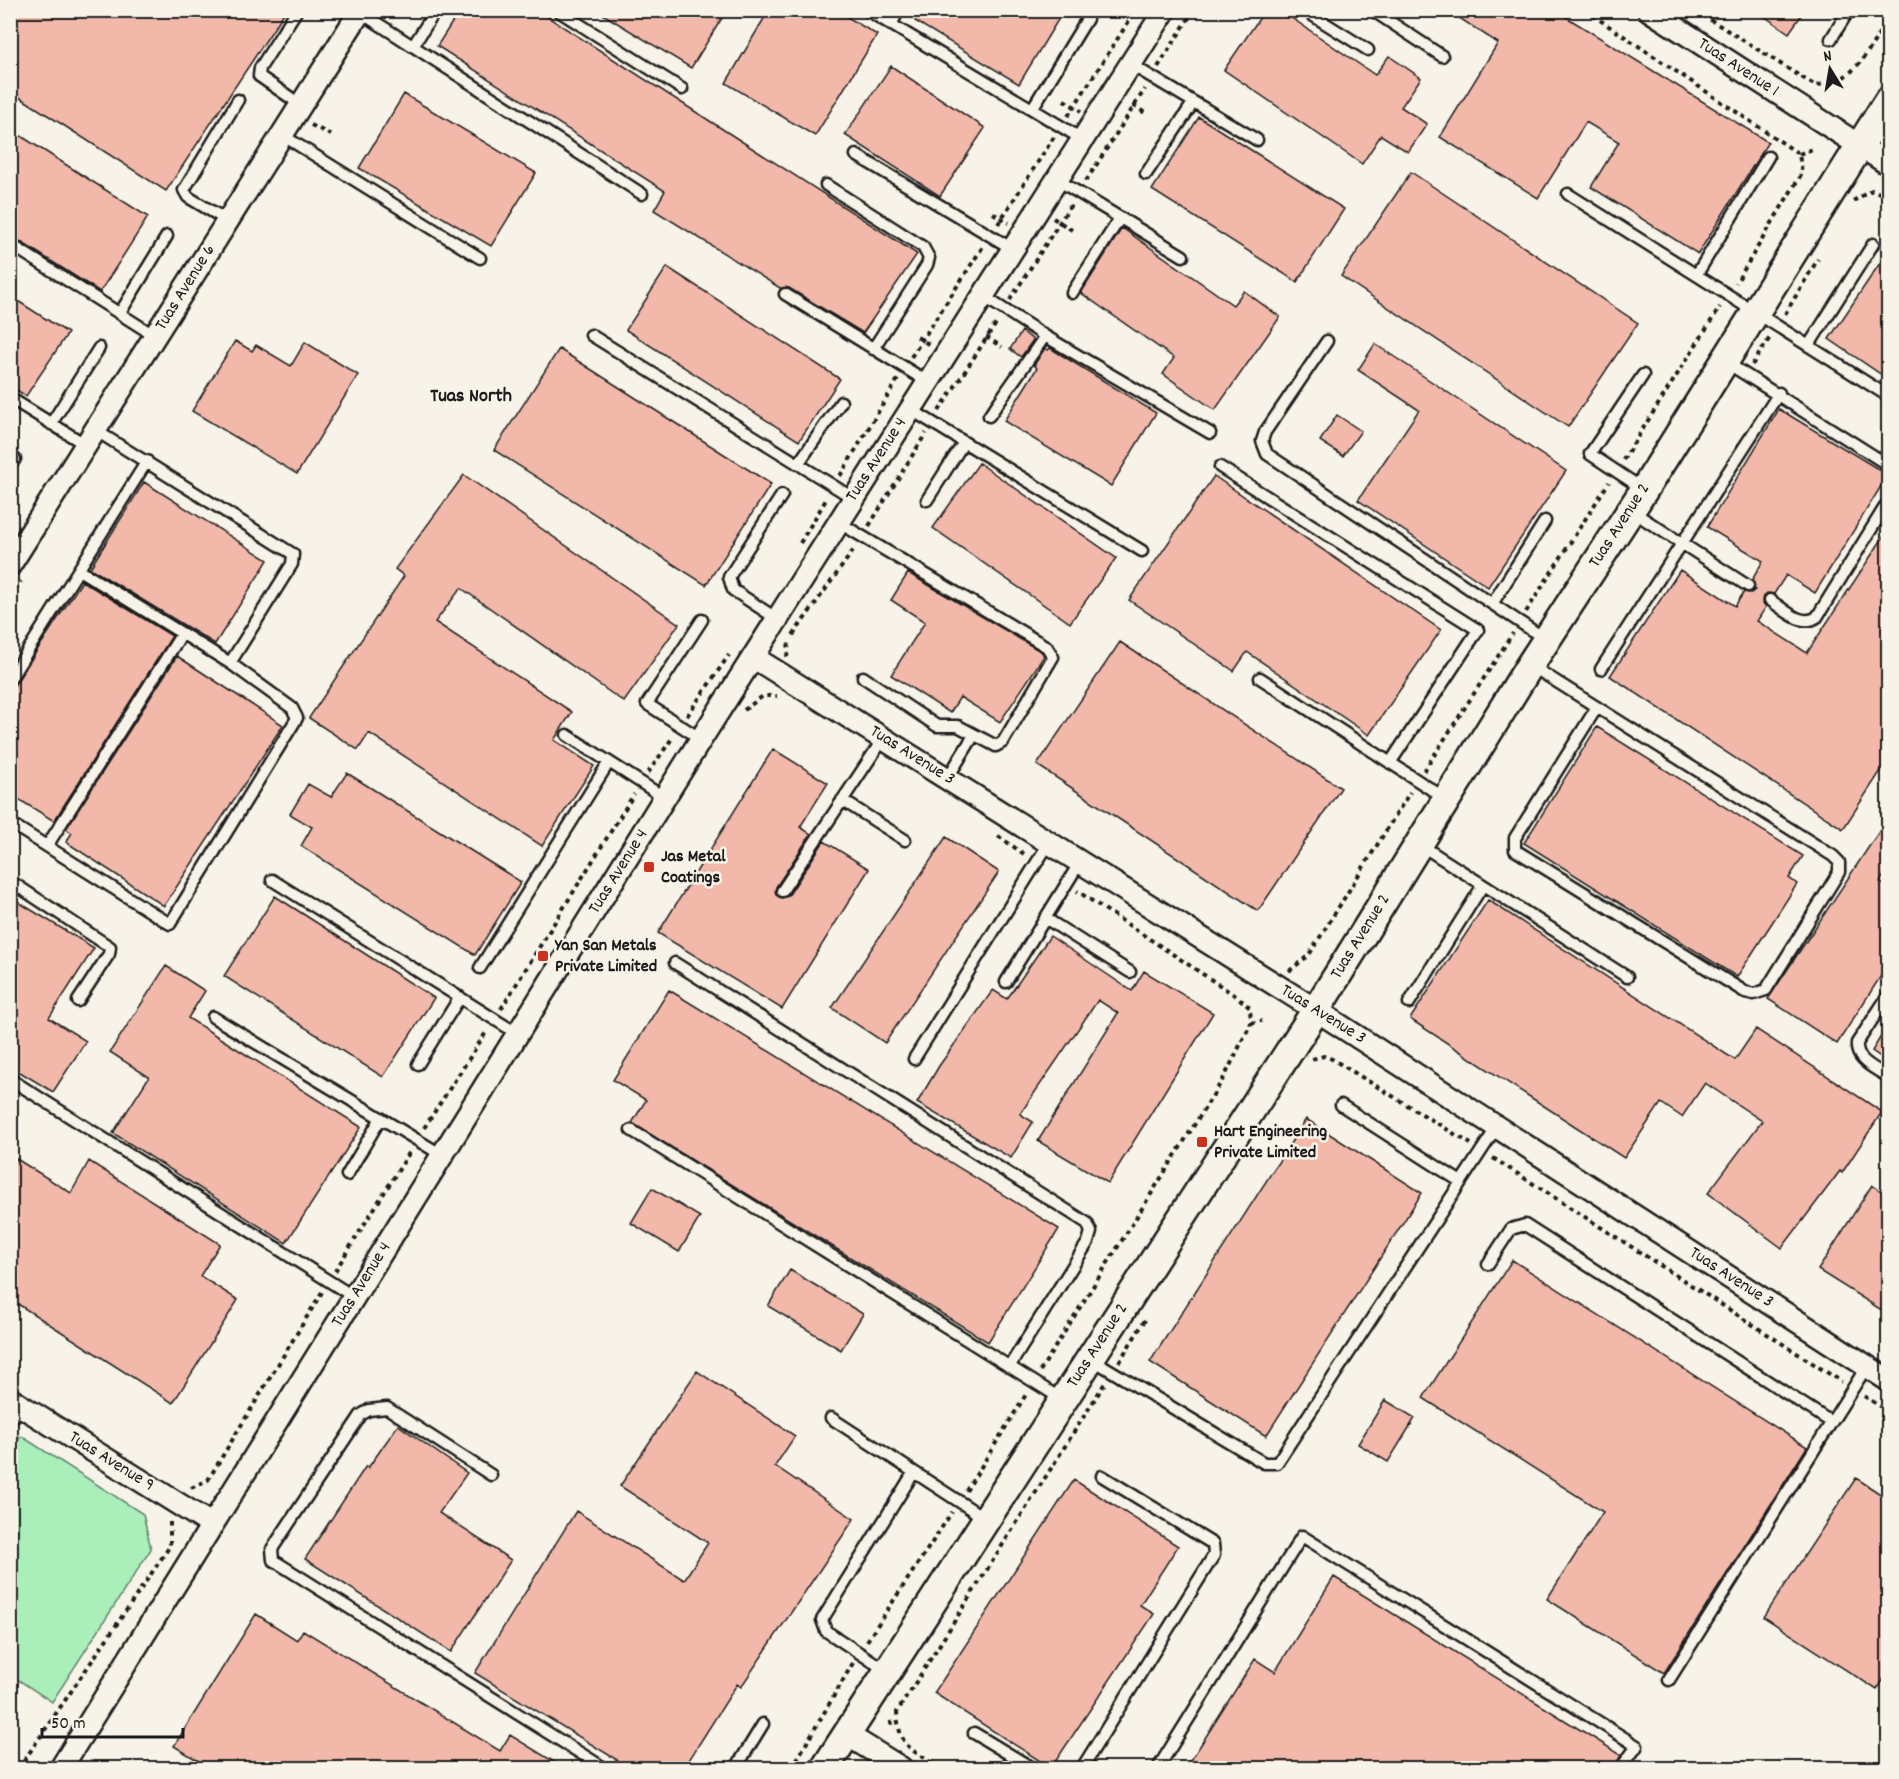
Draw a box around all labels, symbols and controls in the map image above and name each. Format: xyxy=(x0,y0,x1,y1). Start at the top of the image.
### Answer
street label: Tuas Avenue 1 xyxy=(1692,32,1784,104)
north arrow xyxy=(1800,39,1860,99)
text: N xyxy=(1822,45,1834,69)
street label: Tuas Avenue 6 xyxy=(150,240,222,336)
district label: Tuas North xyxy=(430,383,512,411)
street label: Tuas Avenue 4 xyxy=(840,413,914,507)
street label: Tuas Avenue 2 xyxy=(1583,479,1657,573)
street label: Tuas Avenue 3 xyxy=(864,720,960,792)
street label: Tuas Avenue 4 xyxy=(583,825,655,919)
place label: Jas Metal Coatings xyxy=(661,845,726,891)
marker: Jas Metal Coatings xyxy=(642,860,656,874)
street label: Tuas Avenue 2 xyxy=(1325,890,1397,984)
place label: Yan San Metals Private Limited xyxy=(554,934,657,980)
marker: Yan San Metals Private Limited xyxy=(536,949,550,963)
street label: Tuas Avenue 3 xyxy=(1275,979,1371,1051)
place label: Hart Engineering Private Limited xyxy=(1214,1120,1327,1166)
marker: Hart Engineering Private Limited xyxy=(1195,1135,1209,1149)
street label: Tuas Avenue 4 xyxy=(326,1238,398,1332)
street label: Tuas Avenue 3 xyxy=(1684,1241,1778,1315)
street label: Tuas Avenue 2 xyxy=(1061,1299,1135,1393)
street label: Tuas Avenue 9 xyxy=(63,1426,159,1498)
scale bar xyxy=(42,1701,183,1739)
text: 50 m xyxy=(51,1712,86,1737)

